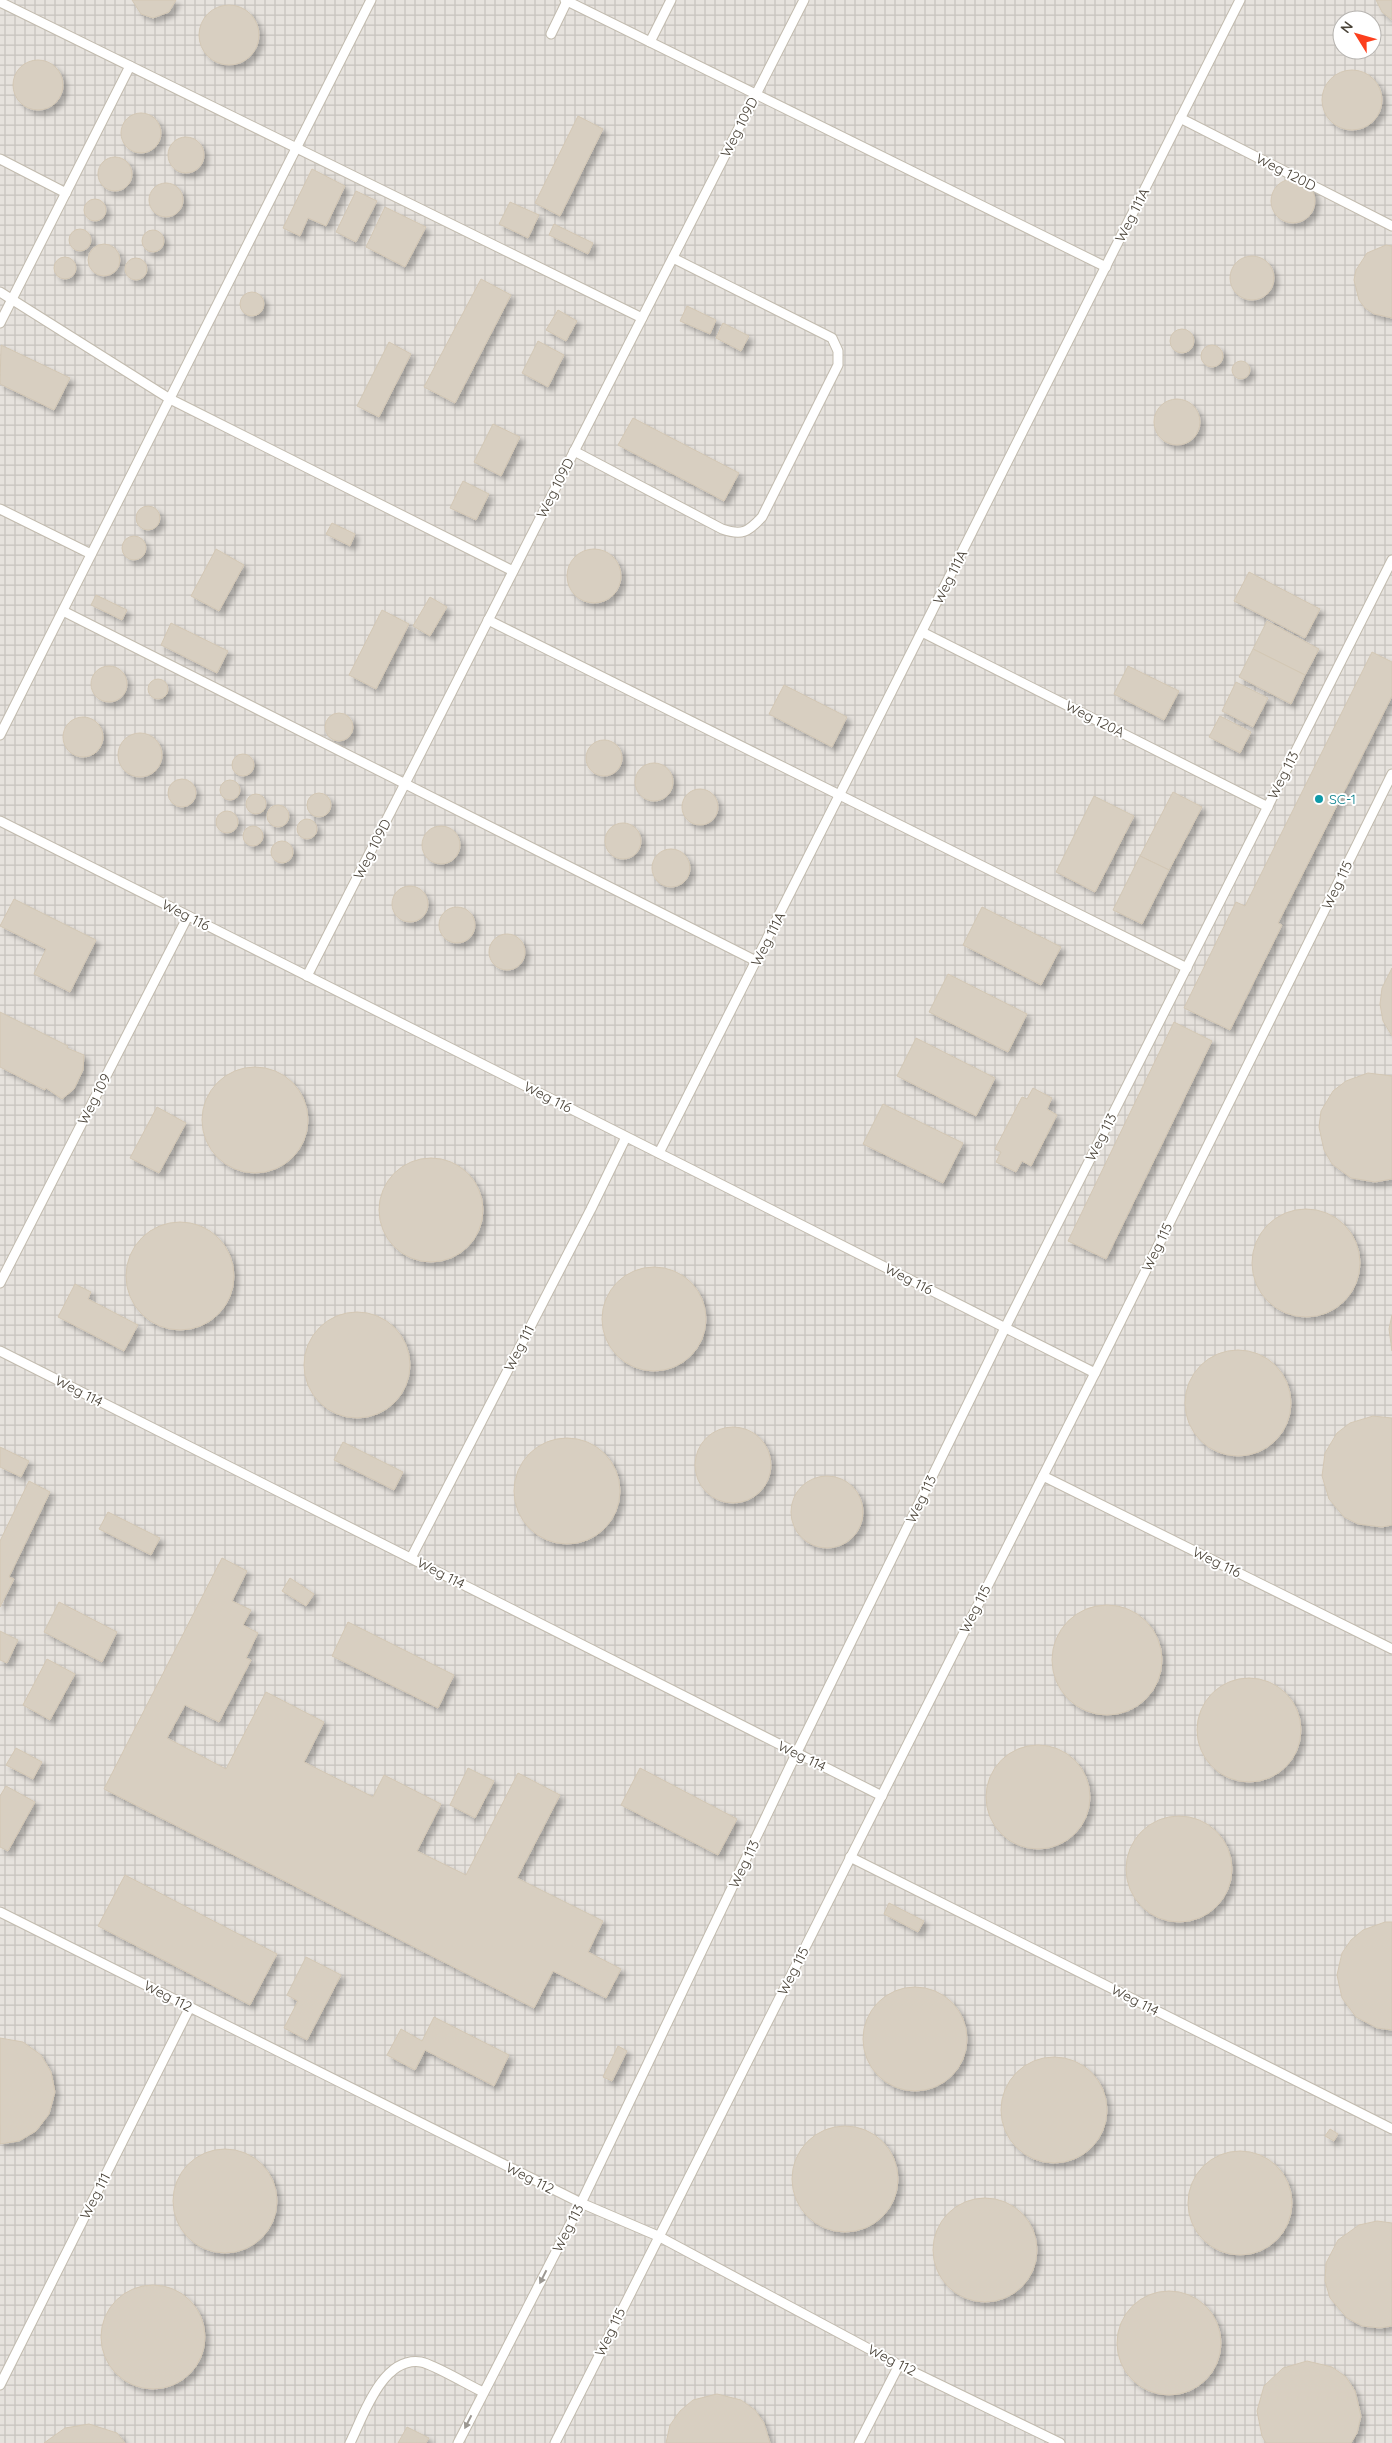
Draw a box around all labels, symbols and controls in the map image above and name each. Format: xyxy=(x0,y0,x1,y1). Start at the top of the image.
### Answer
north arrow xyxy=(1332,10,1382,60)
text: N xyxy=(1336,18,1357,37)
street label: Weg 109D xyxy=(716,94,762,160)
street label: Weg 120D xyxy=(1253,149,1319,195)
street label: Weg 111A xyxy=(1111,185,1153,245)
street label: Weg 109D xyxy=(532,455,578,521)
street label: Weg 111A xyxy=(929,547,971,607)
street label: Weg 120A xyxy=(1062,696,1128,742)
street label: Weg 113 xyxy=(1263,748,1303,802)
place label: SC-1 xyxy=(1329,790,1356,808)
marker: SC-1 xyxy=(1313,793,1325,805)
street label: Weg 109D xyxy=(349,816,395,882)
street label: Weg 115 xyxy=(1318,858,1356,912)
street label: Weg 116 xyxy=(159,895,213,935)
street label: Weg 111A xyxy=(747,909,789,969)
street label: Weg 109 xyxy=(73,1070,115,1128)
street label: Weg 116 xyxy=(521,1077,575,1117)
street label: Weg 113 xyxy=(1081,1110,1121,1164)
street label: Weg 115 xyxy=(1138,1220,1176,1274)
street label: Weg 116 xyxy=(882,1259,936,1299)
street label: Weg 111 xyxy=(500,1322,538,1374)
street label: Weg 114 xyxy=(52,1371,106,1411)
street label: Weg 113 xyxy=(902,1472,940,1526)
street label: Weg 116 xyxy=(1190,1543,1245,1582)
street label: Weg 114 xyxy=(414,1553,468,1593)
street label: Weg 115 xyxy=(955,1582,995,1636)
street label: Weg 114 xyxy=(775,1737,829,1775)
street label: Weg 113 xyxy=(725,1837,763,1891)
street label: Weg 115 xyxy=(773,1944,813,1998)
street label: Weg 112 xyxy=(141,1976,195,2016)
street label: Weg 114 xyxy=(1108,1980,1162,2020)
street label: Weg 112 xyxy=(503,2158,557,2198)
street label: Weg 111 xyxy=(76,2170,114,2222)
street label: Weg 113 xyxy=(548,2201,588,2255)
one-way arrow xyxy=(539,2270,547,2285)
street label: Weg 115 xyxy=(591,2305,629,2359)
street label: Weg 112 xyxy=(865,2340,919,2380)
one-way arrow xyxy=(464,2415,472,2429)

